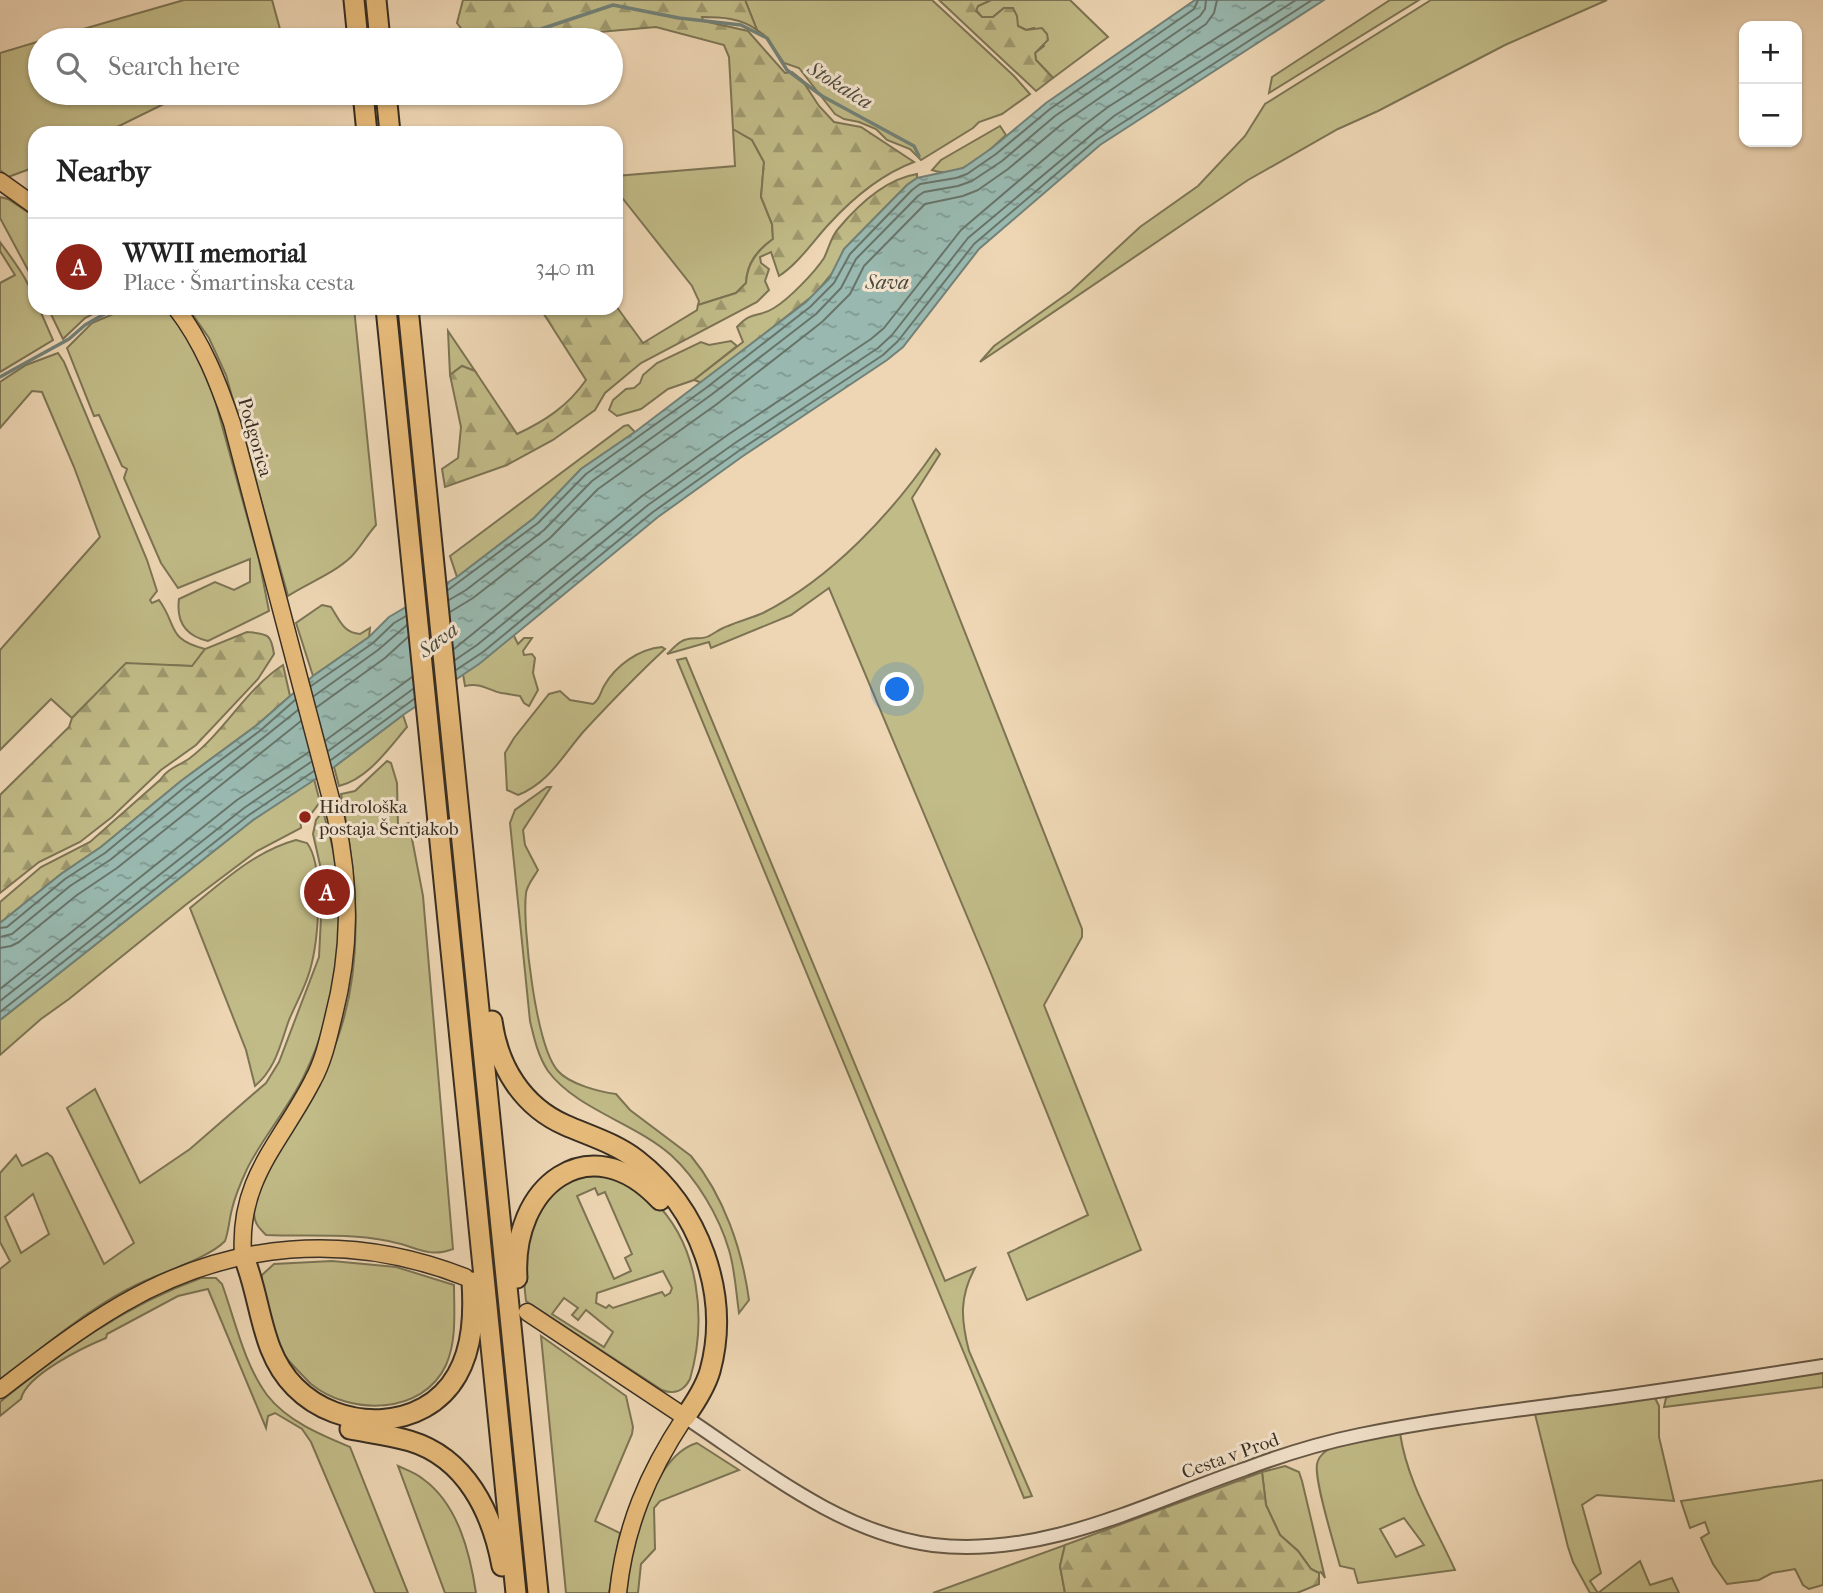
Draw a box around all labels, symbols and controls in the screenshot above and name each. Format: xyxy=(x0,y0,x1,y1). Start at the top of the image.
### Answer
map controls xyxy=(1739,21,1802,147)
button: + xyxy=(1739,21,1802,84)
search box xyxy=(28,28,623,105)
icon: search xyxy=(52,48,90,86)
text: Search here xyxy=(108,51,240,82)
water label: Stokalca xyxy=(802,55,877,114)
button: − xyxy=(1739,84,1802,147)
text: Nearby xyxy=(56,154,151,189)
text: WWII memorial xyxy=(123,238,307,269)
text: A xyxy=(72,254,86,281)
text: 340 m xyxy=(535,254,595,281)
text: Place · Šmartinska cesta xyxy=(123,269,355,296)
water label: Sava xyxy=(864,270,909,294)
street label: Podgorica xyxy=(233,395,277,480)
water label: Sava xyxy=(413,617,463,663)
your location xyxy=(880,672,914,706)
place label: Hidrološka postaja Šentjakob xyxy=(318,796,459,840)
marker: Hidrološka postaja Šentjakob xyxy=(297,809,313,825)
pin: A xyxy=(304,866,350,918)
street label: Cesta v Prod xyxy=(1179,1428,1283,1484)

